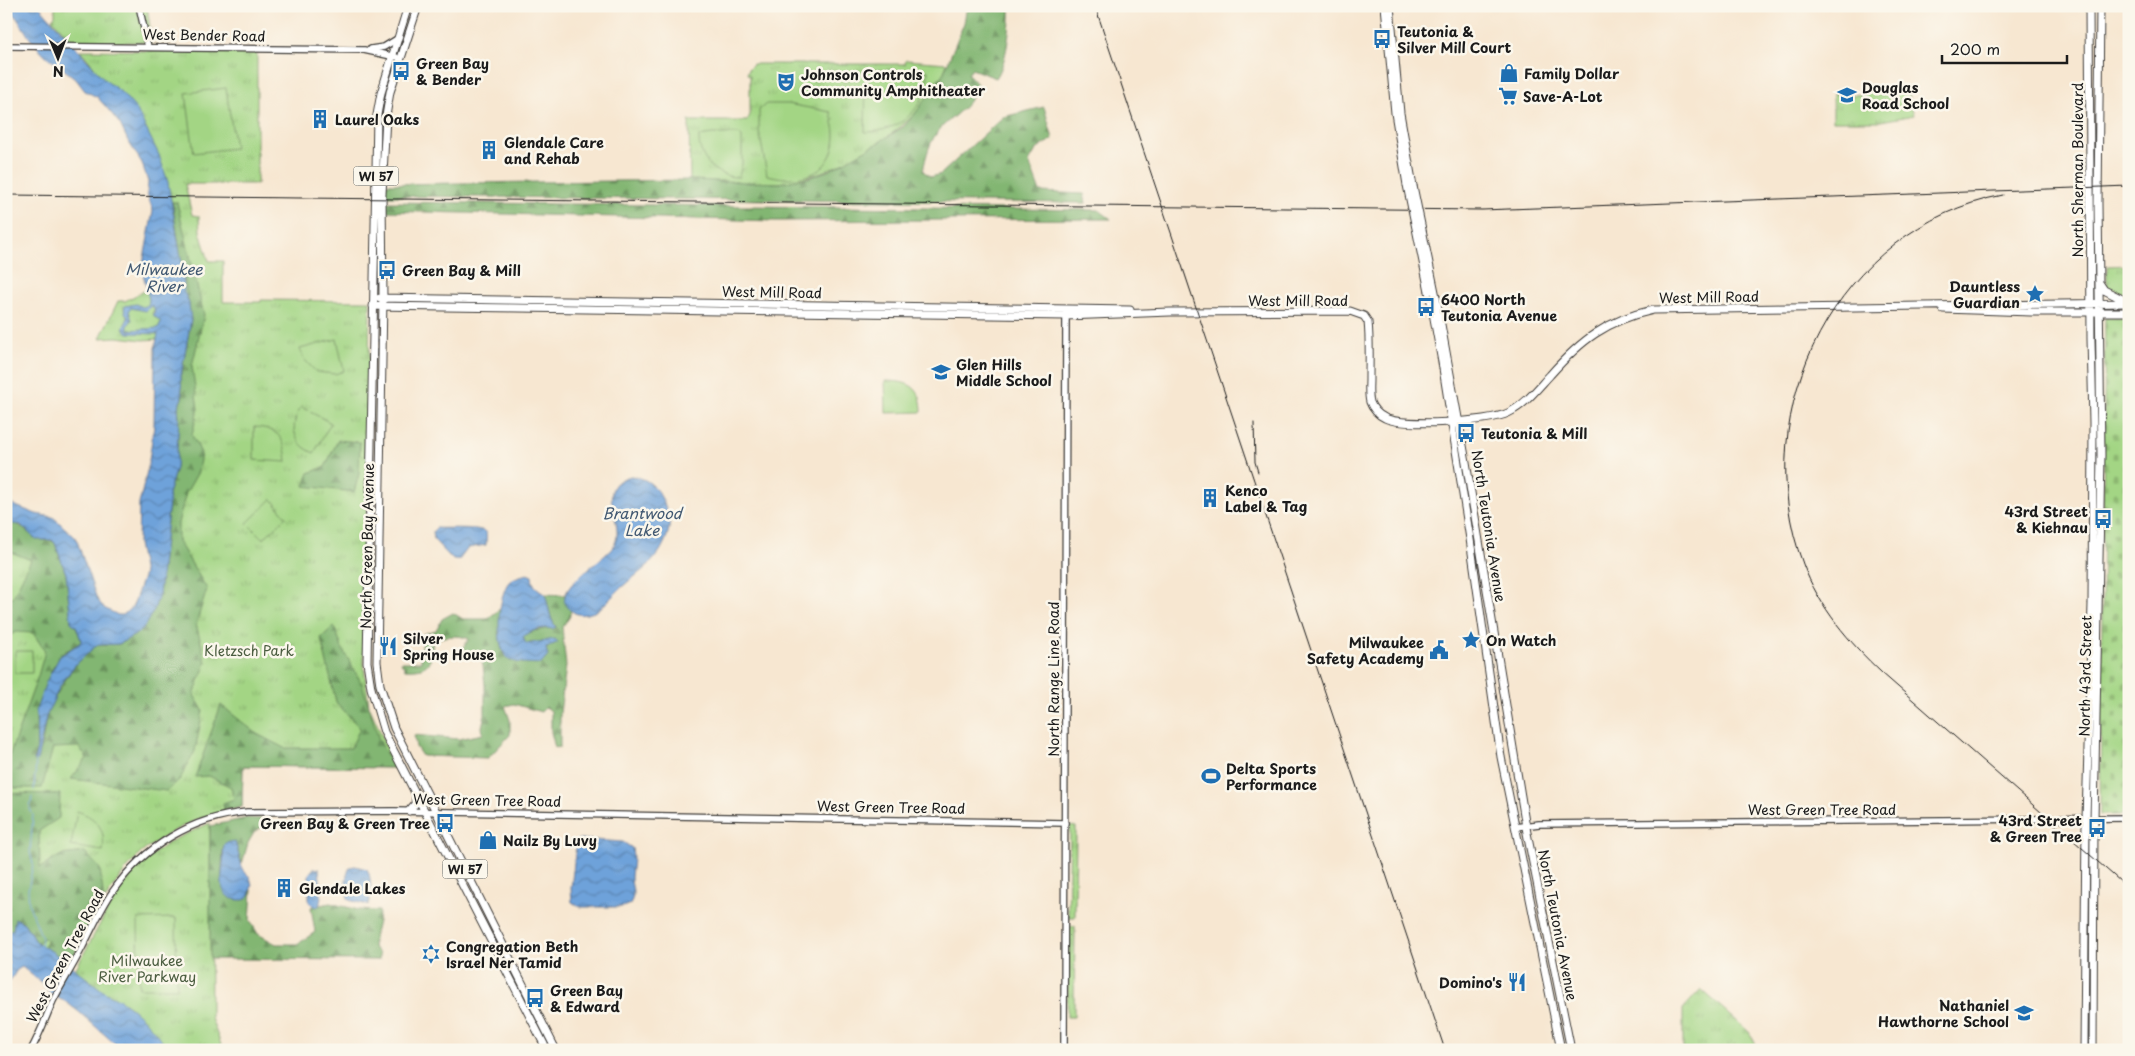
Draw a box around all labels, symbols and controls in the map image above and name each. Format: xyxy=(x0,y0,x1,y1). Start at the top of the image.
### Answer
place label: Teutonia & Silver Mill Court xyxy=(1397,21,1512,58)
street label: West Bender Road xyxy=(142,23,266,47)
bus stop icon: Teutonia & Silver Mill Court xyxy=(1371,28,1393,50)
north arrow xyxy=(32,32,82,82)
scale bar xyxy=(1942,32,2068,64)
text: 200 m xyxy=(1950,37,2000,60)
place label: Green Bay & Bender xyxy=(416,53,489,90)
bus stop icon: Green Bay & Bender xyxy=(390,60,412,82)
text: N xyxy=(53,61,64,82)
shop icon: Family Dollar xyxy=(1498,62,1520,84)
place label: Family Dollar xyxy=(1524,63,1620,84)
place label: Johnson Controls Community Amphitheater xyxy=(801,64,986,101)
theatre icon: Johnson Controls Community Amphitheater xyxy=(775,71,797,93)
place label: Douglas Road School xyxy=(1862,77,1949,114)
street label: North Sherman Boulevard xyxy=(2067,82,2088,257)
school or university icon: Douglas Road School xyxy=(1836,84,1858,106)
supermarket icon: Save-A-Lot xyxy=(1497,85,1519,107)
place label: Save-A-Lot xyxy=(1523,86,1603,107)
building icon: Laurel Oaks xyxy=(309,108,331,130)
place label: Laurel Oaks xyxy=(335,109,420,130)
place label: Glendale Care and Rehab xyxy=(504,132,604,169)
building icon: Glendale Care and Rehab xyxy=(478,139,500,161)
road number: WI 57 xyxy=(354,167,398,186)
water label: Milwaukee River xyxy=(125,257,203,297)
bus stop icon: Green Bay & Mill xyxy=(376,259,398,281)
place label: Green Bay & Mill xyxy=(402,260,521,281)
place label: Dauntless Guardian xyxy=(1949,276,2020,313)
street label: West Mill Road xyxy=(722,281,822,303)
place icon: Dauntless Guardian xyxy=(2024,283,2046,305)
street label: West Mill Road xyxy=(1659,286,1759,308)
place label: 6400 North Teutonia Avenue xyxy=(1441,289,1557,326)
street label: West Mill Road xyxy=(1248,290,1348,311)
bus stop icon: 6400 North Teutonia Avenue xyxy=(1415,296,1437,318)
place label: Glen Hills Middle School xyxy=(956,354,1052,391)
school or university icon: Glen Hills Middle School xyxy=(930,361,952,383)
bus stop icon: Teutonia & Mill xyxy=(1455,422,1477,444)
place label: Teutonia & Mill xyxy=(1481,423,1587,444)
street label: North Teutonia Avenue xyxy=(1467,448,1511,604)
street label: North Green Bay Avenue xyxy=(355,462,379,629)
place label: Kenco Label & Tag xyxy=(1225,480,1307,517)
building icon: Kenco Label & Tag xyxy=(1199,487,1221,509)
water label: Brantwood Lake xyxy=(602,501,684,541)
place label: 43rd Street & Kiehnau xyxy=(2004,501,2088,538)
bus stop icon: 43rd Street & Kiehnau xyxy=(2092,508,2114,530)
street label: North Range Line Road xyxy=(1043,601,1064,757)
street label: North 43rd Street xyxy=(2073,615,2097,737)
place label: Silver Spring House xyxy=(403,628,494,665)
place icon: On Watch xyxy=(1460,629,1482,651)
place label: On Watch xyxy=(1486,630,1556,651)
place label: Milwaukee Safety Academy xyxy=(1307,632,1424,669)
restaurant icon: Silver Spring House xyxy=(377,635,399,657)
public building icon: Milwaukee Safety Academy xyxy=(1428,639,1450,661)
park label: Kletzsch Park xyxy=(204,640,295,661)
place label: Delta Sports Performance xyxy=(1226,758,1317,795)
sports icon: Delta Sports Performance xyxy=(1200,765,1222,787)
street label: West Green Tree Road xyxy=(413,788,561,812)
street label: West Green Tree Road xyxy=(817,795,965,819)
street label: West Green Tree Road xyxy=(1748,799,1896,820)
place label: 43rd Street & Green Tree xyxy=(1990,810,2082,847)
bus stop icon: Green Bay & Green Tree xyxy=(434,812,456,834)
place label: Green Bay & Green Tree xyxy=(260,813,430,834)
bus stop icon: 43rd Street & Green Tree xyxy=(2086,817,2108,839)
shop icon: Nailz By Luvy xyxy=(477,829,499,851)
place label: Nailz By Luvy xyxy=(503,830,597,851)
street label: North Teutonia Avenue xyxy=(1533,848,1583,1003)
road number: WI 57 xyxy=(442,860,488,879)
building icon: Glendale Lakes xyxy=(273,877,295,899)
place label: Glendale Lakes xyxy=(299,878,406,899)
street label: West Green Tree Road xyxy=(21,886,109,1026)
place label: Congregation Beth Israel Ner Tamid xyxy=(446,936,578,973)
synagogue icon: Congregation Beth Israel Ner Tamid xyxy=(420,943,442,965)
park label: Milwaukee River Parkway xyxy=(98,950,196,987)
restaurant icon: Domino's xyxy=(1506,971,1528,993)
place label: Domino's xyxy=(1439,972,1502,993)
place label: Green Bay & Edward xyxy=(550,980,623,1017)
bus stop icon: Green Bay & Edward xyxy=(524,987,546,1009)
place label: Nathaniel Hawthorne School xyxy=(1878,995,2009,1032)
school or university icon: Nathaniel Hawthorne School xyxy=(2013,1002,2035,1024)

